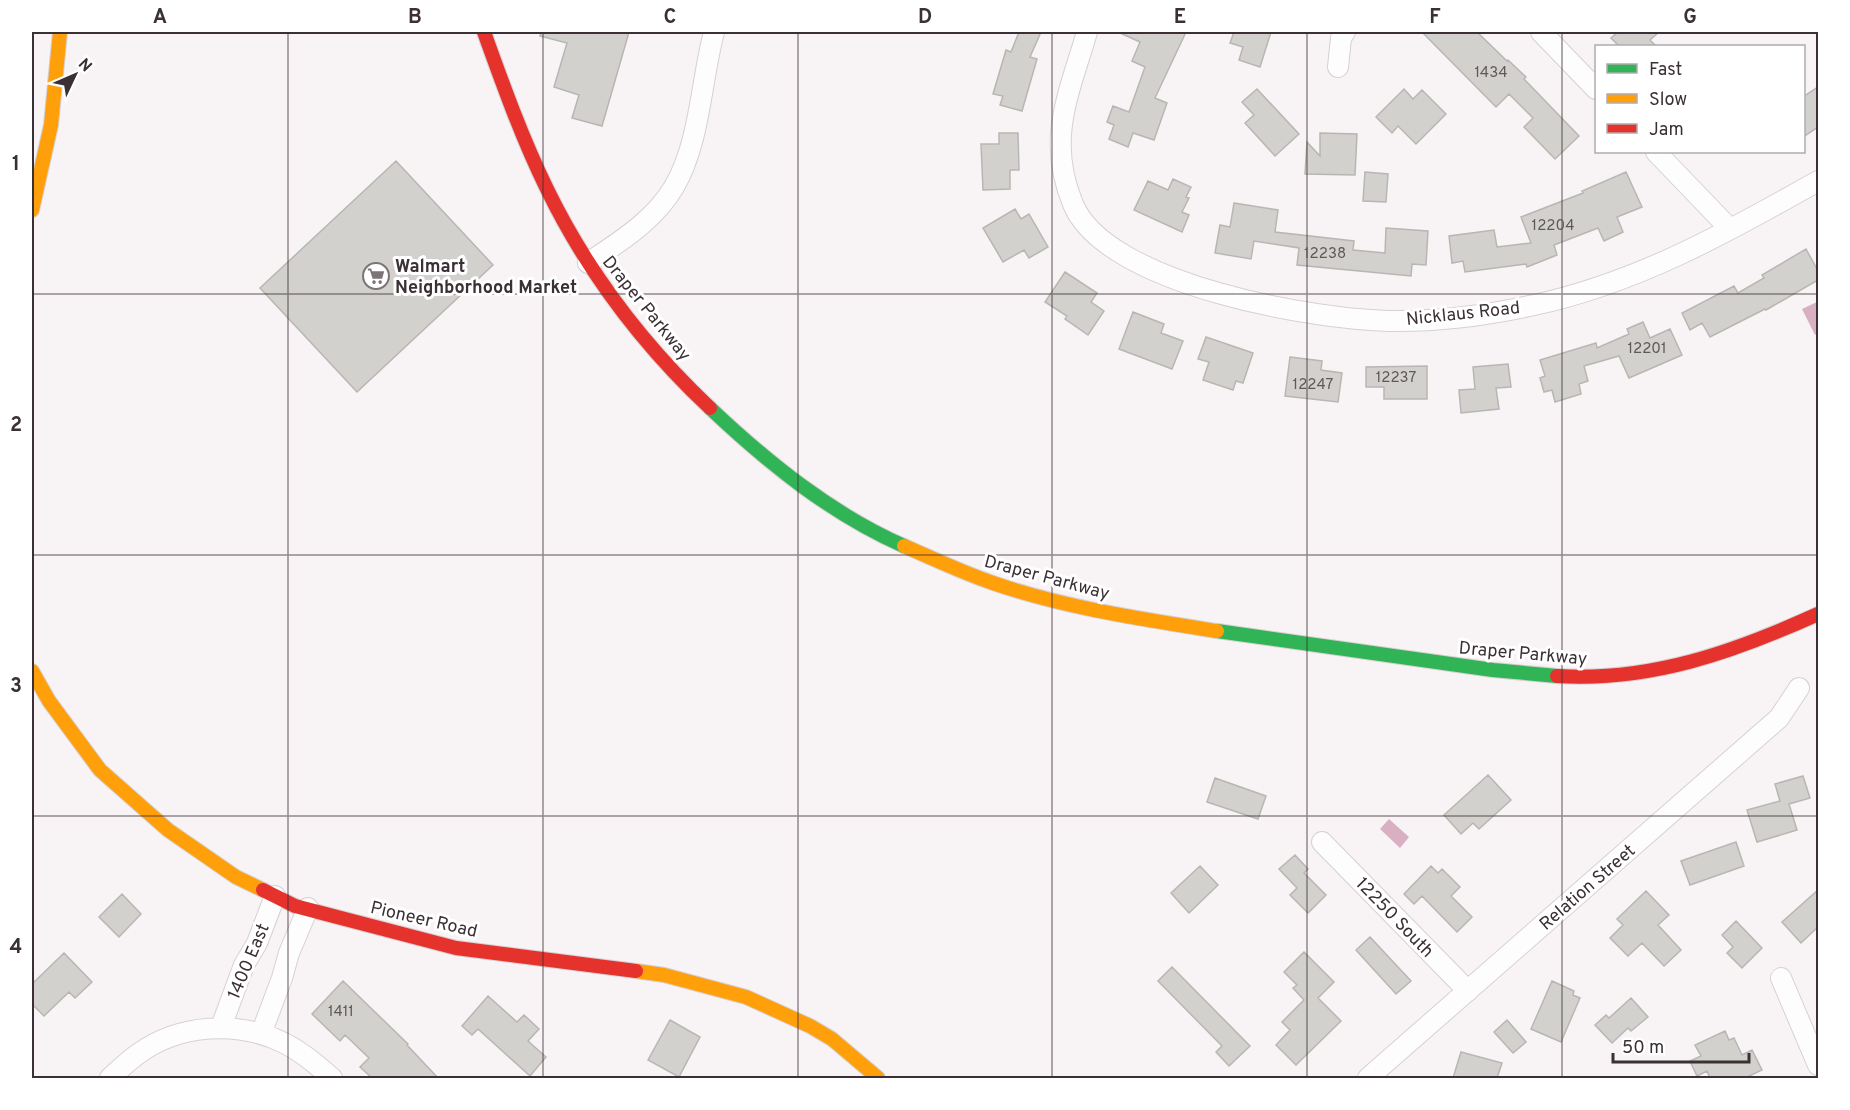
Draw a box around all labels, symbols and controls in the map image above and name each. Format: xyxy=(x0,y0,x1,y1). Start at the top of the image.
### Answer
text: A xyxy=(153,5,167,31)
text: B xyxy=(408,5,422,31)
text: C xyxy=(664,5,676,31)
text: D xyxy=(918,5,932,31)
text: E xyxy=(1174,5,1186,31)
text: F xyxy=(1429,5,1441,31)
text: G xyxy=(1683,5,1697,31)
north arrow xyxy=(45,45,105,105)
legend xyxy=(1595,45,1805,153)
text: N xyxy=(73,55,96,77)
text: Fast xyxy=(1649,59,1682,82)
house number: 1434 xyxy=(1475,64,1507,83)
text: Slow xyxy=(1649,89,1687,112)
text: Jam xyxy=(1649,119,1684,142)
text: 1 xyxy=(12,152,20,178)
house number: 12204 xyxy=(1532,217,1574,236)
house number: 12238 xyxy=(1304,245,1346,264)
street label: Draper Parkway xyxy=(596,252,695,366)
place label: Walmart Neighborhood Market xyxy=(395,256,577,300)
supermarket icon: Walmart Neighborhood Market xyxy=(361,261,391,291)
street label: Nicklaus Road xyxy=(1405,297,1521,332)
house number: 12201 xyxy=(1627,340,1667,359)
house number: 12237 xyxy=(1376,369,1416,388)
house number: 12247 xyxy=(1293,376,1334,395)
text: 2 xyxy=(10,413,22,439)
street label: Draper Parkway xyxy=(981,551,1112,606)
street label: Draper Parkway xyxy=(1458,637,1588,672)
text: 3 xyxy=(10,674,22,700)
street label: Relation Street xyxy=(1535,840,1641,936)
street label: 12250 South xyxy=(1350,873,1438,963)
street label: Pioneer Road xyxy=(368,897,479,944)
street label: 1400 East xyxy=(223,920,276,1003)
text: 4 xyxy=(10,935,22,961)
house number: 1411 xyxy=(328,1003,354,1022)
scale bar xyxy=(1613,1026,1750,1064)
text: 50 m xyxy=(1622,1037,1664,1060)

